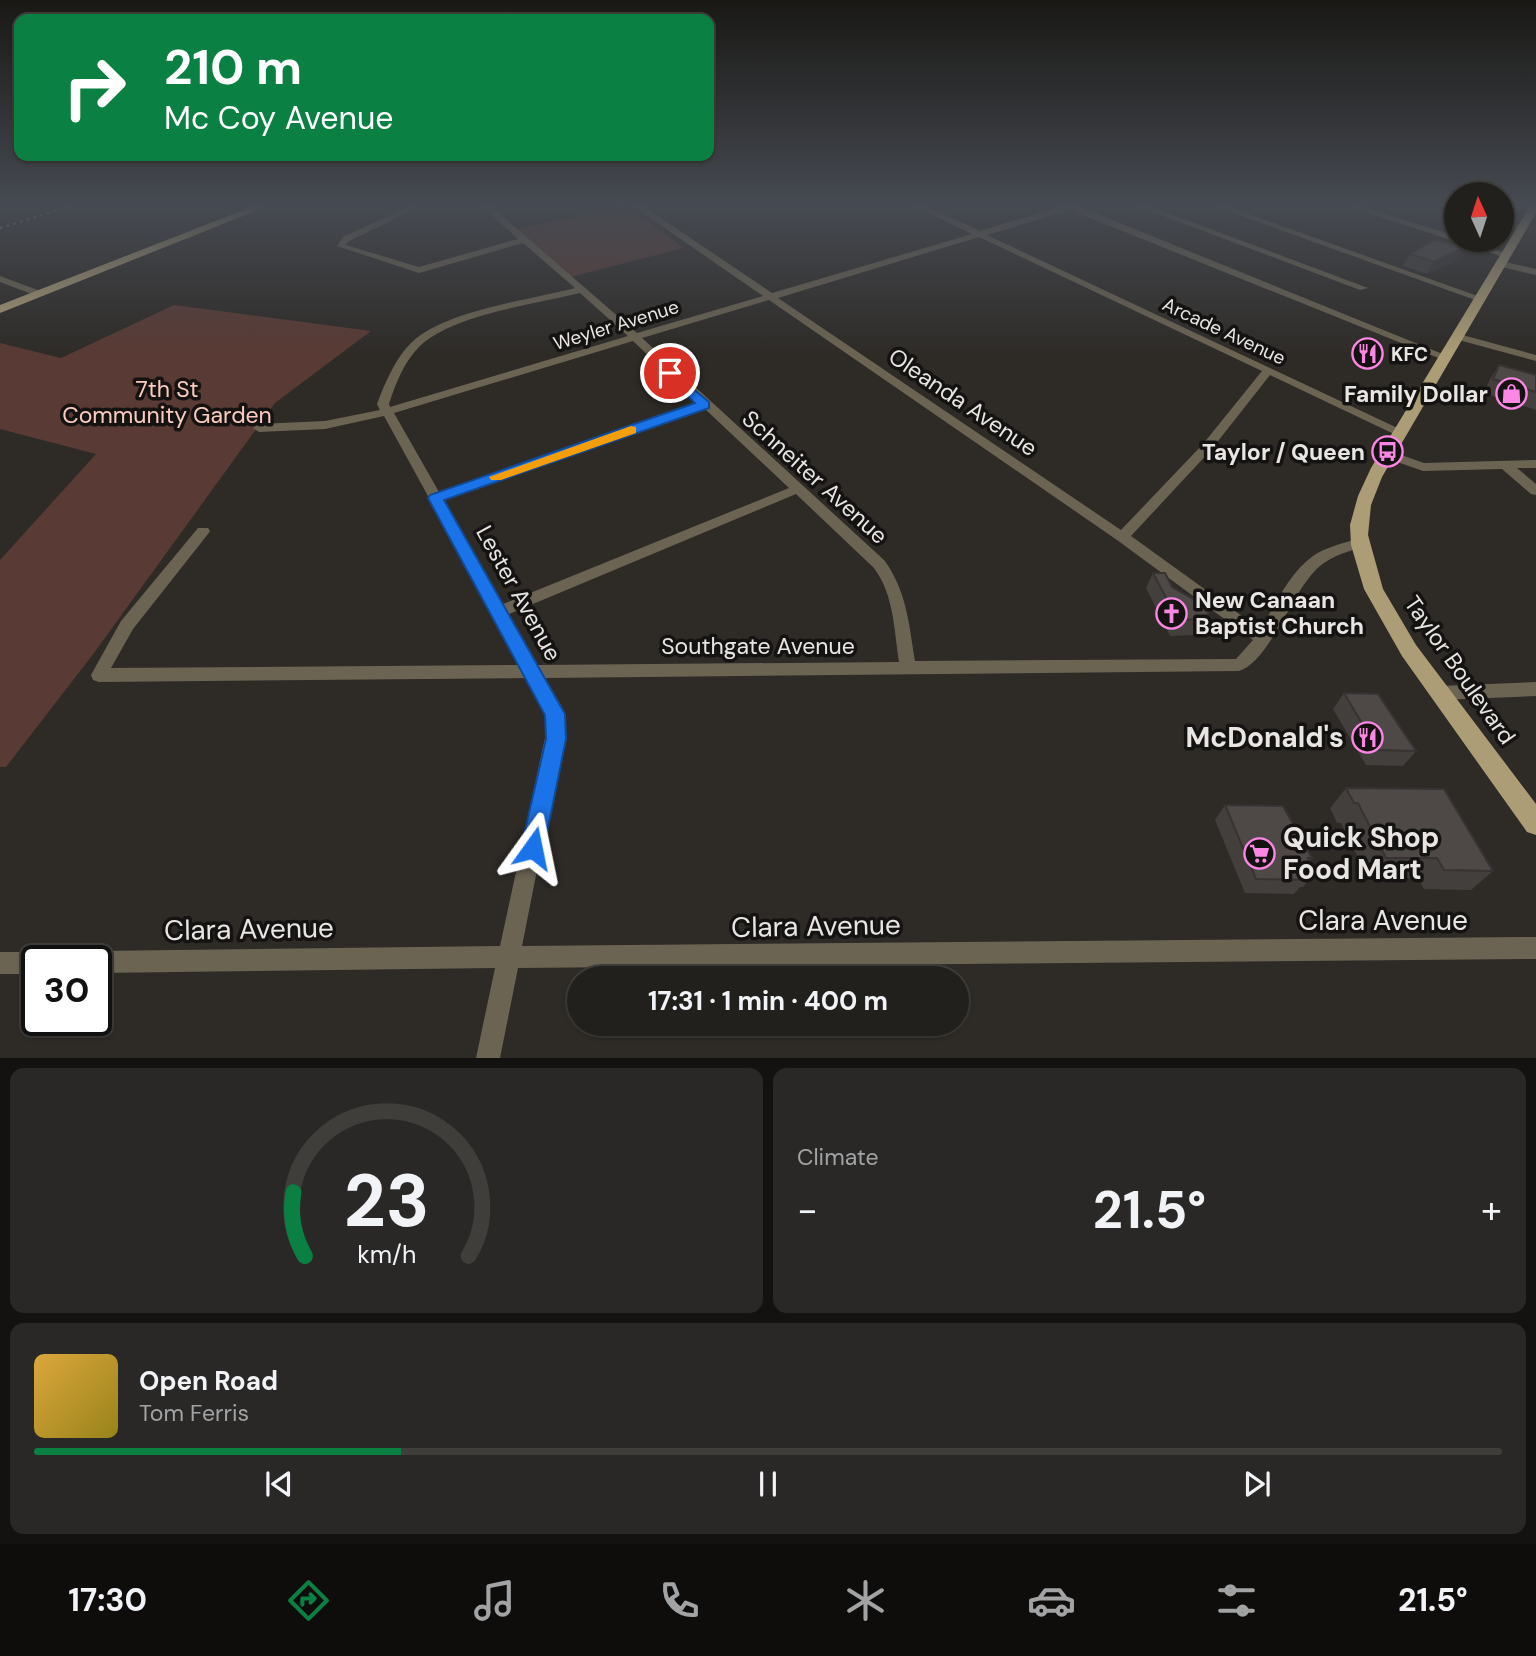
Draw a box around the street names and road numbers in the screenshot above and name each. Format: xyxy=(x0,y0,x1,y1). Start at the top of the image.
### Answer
street label: Arcade Avenue xyxy=(1159,292,1289,370)
street label: Weyler Avenue xyxy=(550,294,682,356)
street label: Oleanda Avenue xyxy=(883,341,1043,463)
street label: Schneiter Avenue xyxy=(736,404,894,550)
street label: Lester Avenue xyxy=(469,520,569,666)
street label: Taylor Boulevard xyxy=(1398,590,1522,750)
street label: Southgate Avenue xyxy=(661,631,855,661)
street label: Clara Avenue xyxy=(1298,902,1468,939)
street label: Clara Avenue xyxy=(731,906,901,946)
street label: Clara Avenue xyxy=(164,909,334,949)

